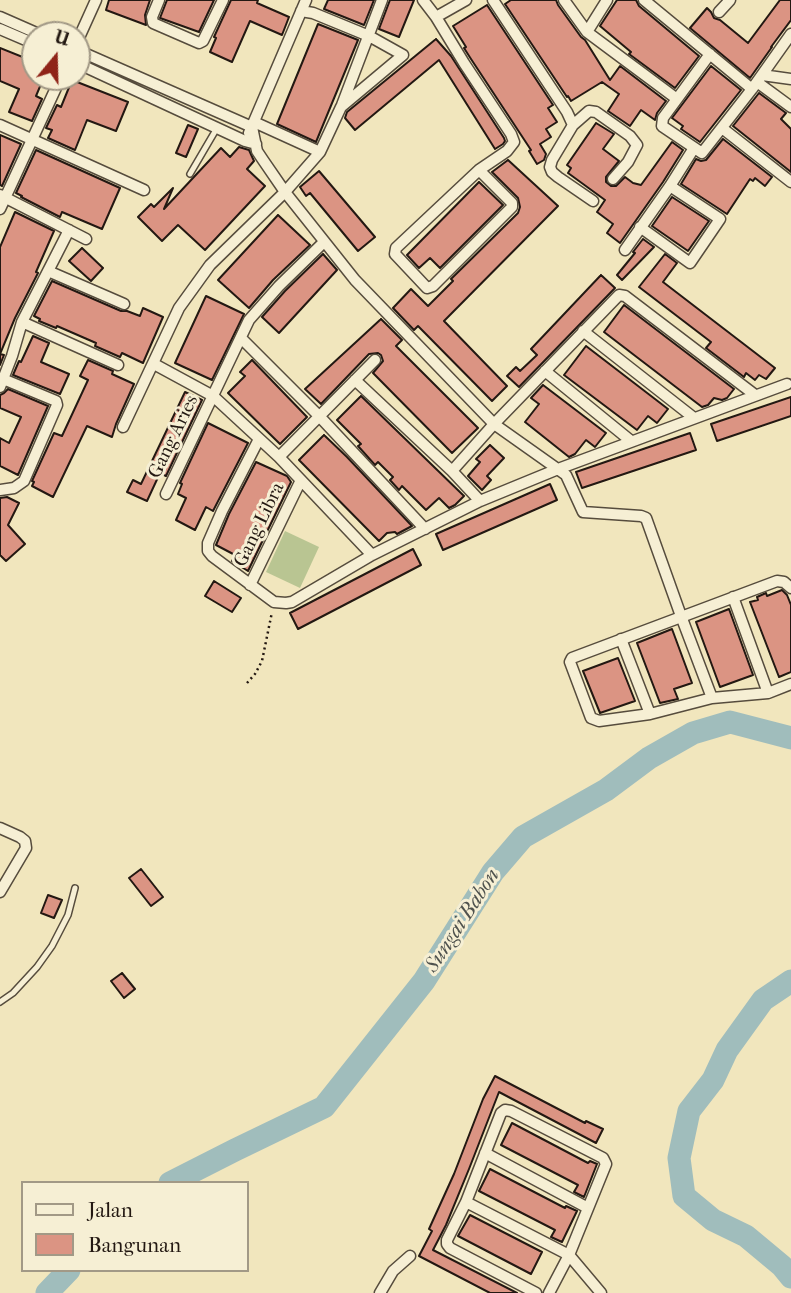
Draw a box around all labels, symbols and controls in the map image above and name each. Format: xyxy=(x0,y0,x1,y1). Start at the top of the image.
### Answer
north arrow xyxy=(21,21,91,91)
text: U xyxy=(52,25,73,51)
street label: Gang Aries xyxy=(144,392,204,482)
street label: Gang Libra xyxy=(230,479,290,571)
water label: Sungai Babon xyxy=(420,864,506,978)
legend xyxy=(21,1181,248,1272)
text: Jalan xyxy=(88,1198,133,1222)
text: Bangunan xyxy=(88,1233,181,1257)

